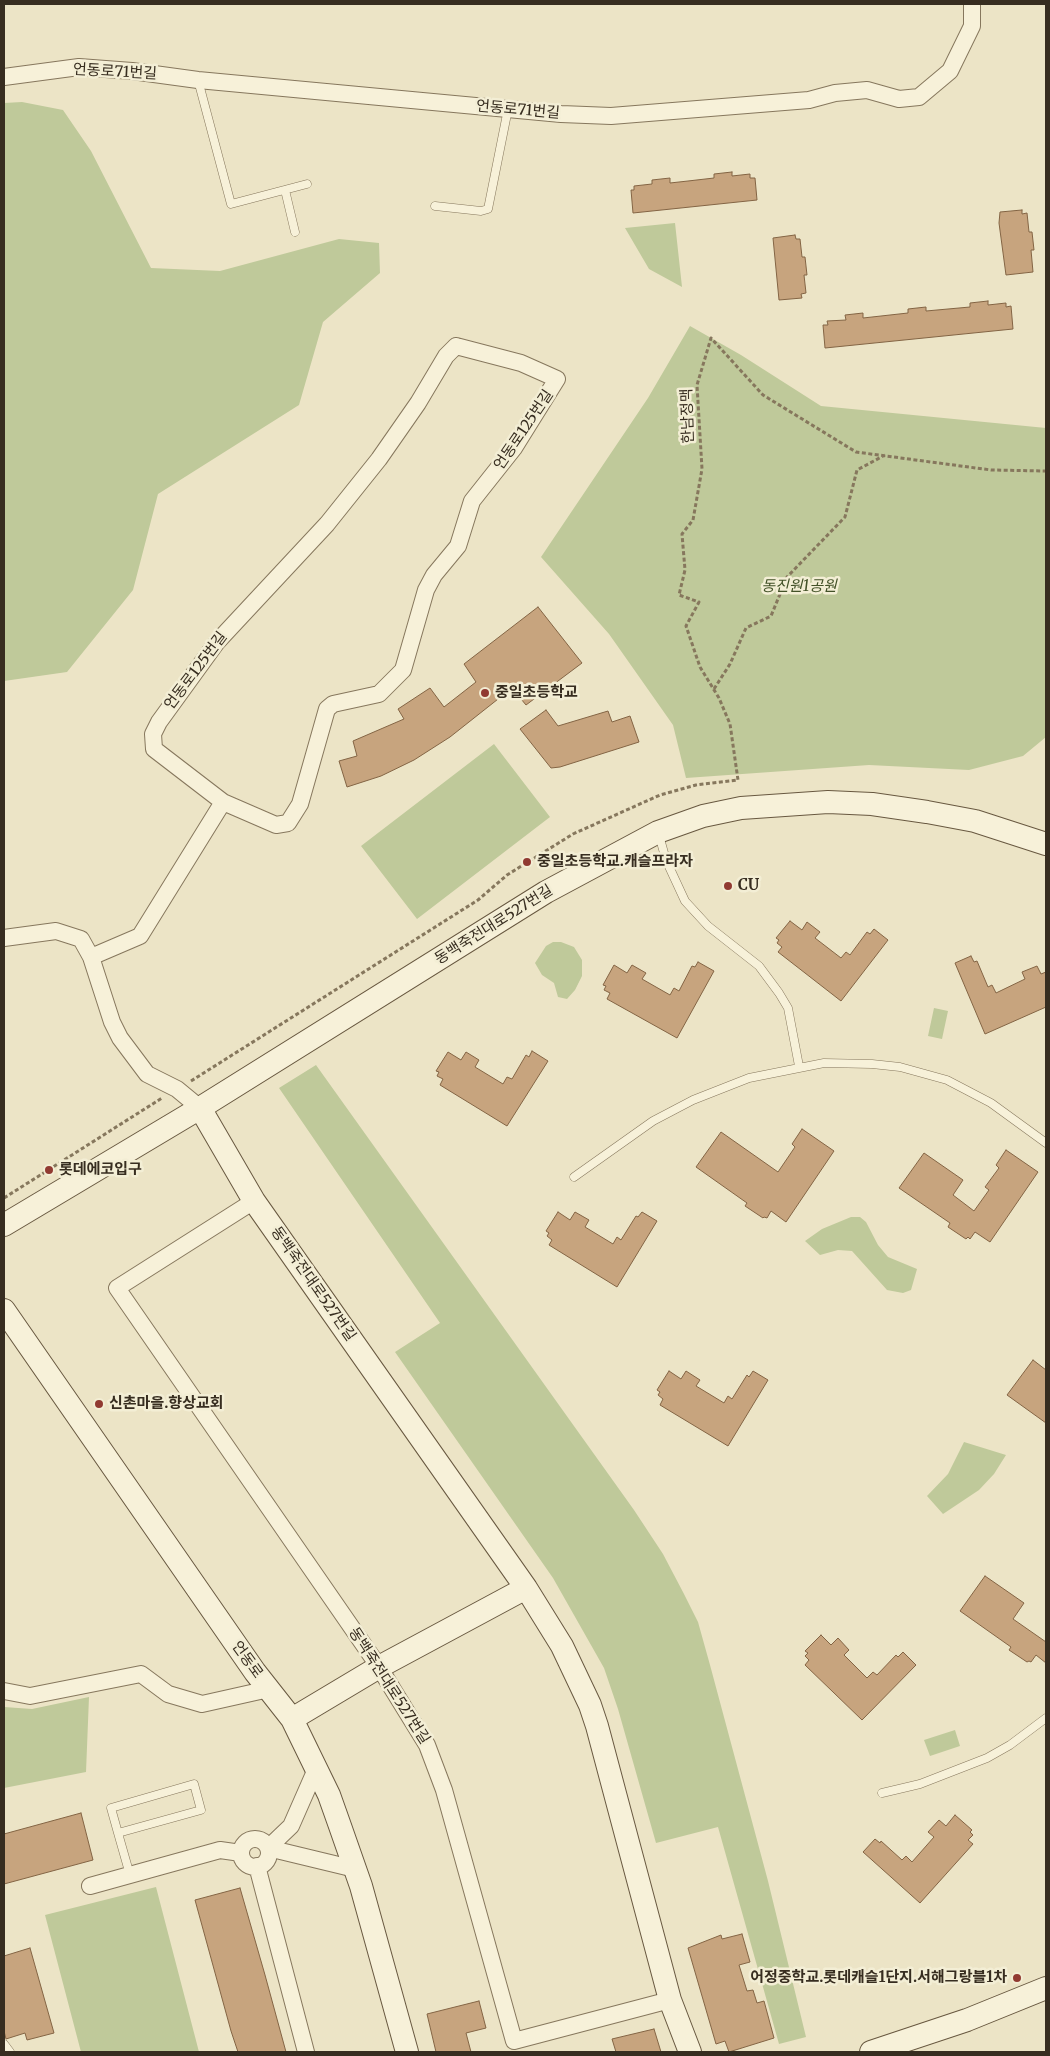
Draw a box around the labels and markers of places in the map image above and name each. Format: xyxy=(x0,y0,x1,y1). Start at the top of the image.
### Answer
place label: 중일초등학교 xyxy=(495,684,578,702)
marker: 중일초등학교 xyxy=(479,687,491,699)
place label: 중일초등학교.캐슬프라자 xyxy=(537,853,693,871)
marker: 중일초등학교.캐슬프라자 xyxy=(521,856,533,868)
place label: CU xyxy=(738,877,759,895)
marker: CU xyxy=(722,880,734,892)
place label: 롯데에코입구 xyxy=(59,1161,142,1179)
marker: 롯데에코입구 xyxy=(43,1164,55,1176)
place label: 신촌마을.향상교회 xyxy=(109,1395,224,1413)
marker: 신촌마을.향상교회 xyxy=(93,1398,105,1410)
place label: 어정중학교.롯데캐슬1단지.서해그랑블1차 xyxy=(750,1969,1007,1987)
marker: 어정중학교.롯데캐슬1단지.서해그랑블1차 xyxy=(1011,1972,1023,1984)

